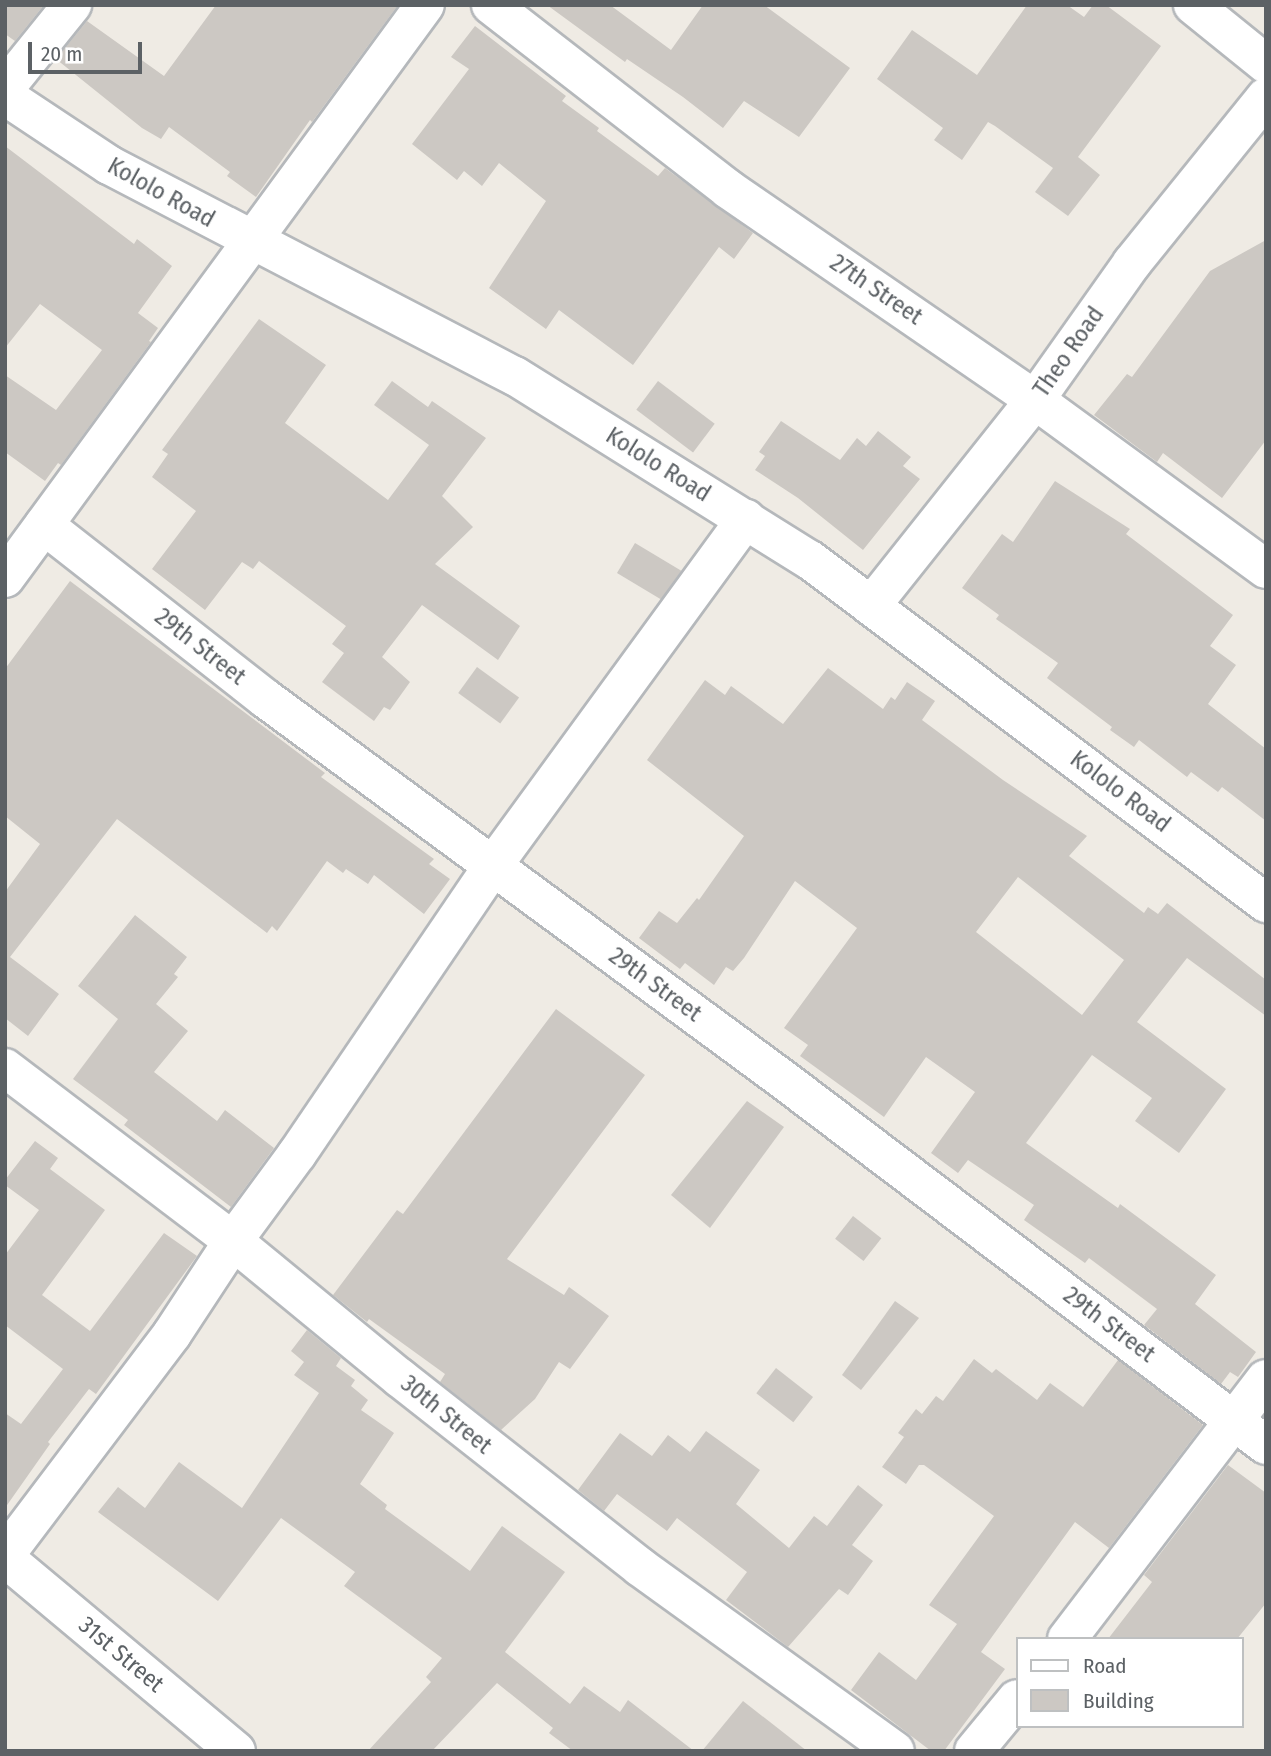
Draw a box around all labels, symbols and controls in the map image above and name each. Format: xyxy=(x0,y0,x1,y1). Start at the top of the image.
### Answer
scale bar xyxy=(32,28,145,72)
text: 20 m xyxy=(41,41,82,67)
street label: Kololo Road xyxy=(102,152,220,234)
street label: 27th Street xyxy=(824,249,928,331)
street label: Theo Road xyxy=(1027,301,1111,403)
street label: Kololo Road xyxy=(600,422,716,508)
street label: 29th Street xyxy=(149,603,251,691)
street label: Kololo Road xyxy=(1064,745,1176,839)
street label: 29th Street xyxy=(603,942,707,1028)
street label: 29th Street xyxy=(1058,1281,1160,1369)
street label: 30th Street xyxy=(395,1370,497,1460)
street label: 31st Street xyxy=(73,1611,169,1699)
legend xyxy=(1016,1637,1243,1728)
text: Road xyxy=(1083,1653,1127,1679)
text: Building xyxy=(1083,1688,1154,1714)

